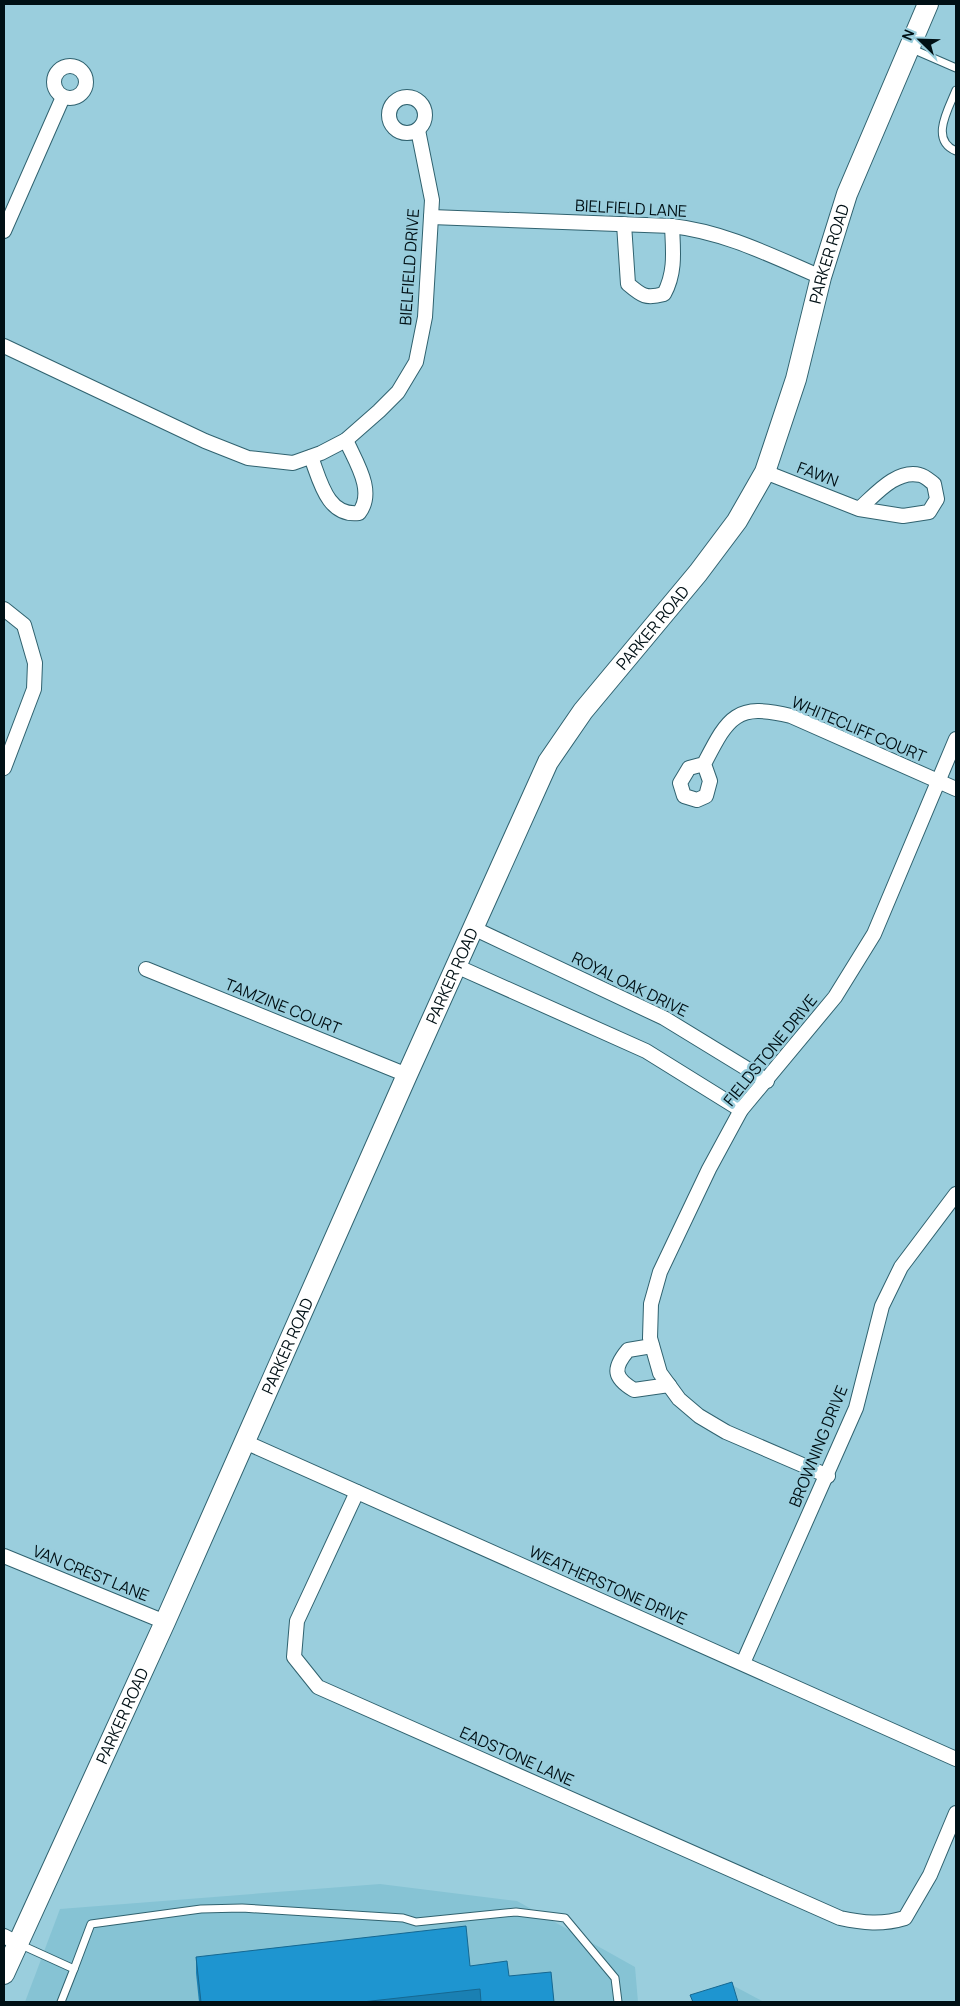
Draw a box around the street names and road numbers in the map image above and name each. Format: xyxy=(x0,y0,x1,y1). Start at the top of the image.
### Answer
street label: BIELFIELD LANE xyxy=(574,194,688,222)
street label: PARKER ROAD xyxy=(804,201,854,306)
street label: BIELFIELD DRIVE xyxy=(394,208,424,326)
street label: FAWN xyxy=(794,456,842,492)
street label: PARKER ROAD xyxy=(611,581,694,674)
street label: WHITECLIFF COURT xyxy=(788,691,930,768)
street label: PARKER ROAD xyxy=(420,924,483,1027)
street label: ROYAL OAK DRIVE xyxy=(568,946,692,1022)
street label: TAMZINE COURT xyxy=(222,973,345,1040)
street label: FIELDSTONE DRIVE xyxy=(718,990,822,1110)
street label: PARKER ROAD xyxy=(256,1294,318,1398)
street label: BROWNING DRIVE xyxy=(784,1382,852,1510)
street label: VAN CREST LANE xyxy=(30,1540,152,1606)
street label: WEATHERSTONE DRIVE xyxy=(526,1540,690,1630)
street label: PARKER ROAD xyxy=(91,1664,154,1767)
street label: EADSTONE LANE xyxy=(457,1721,577,1791)

